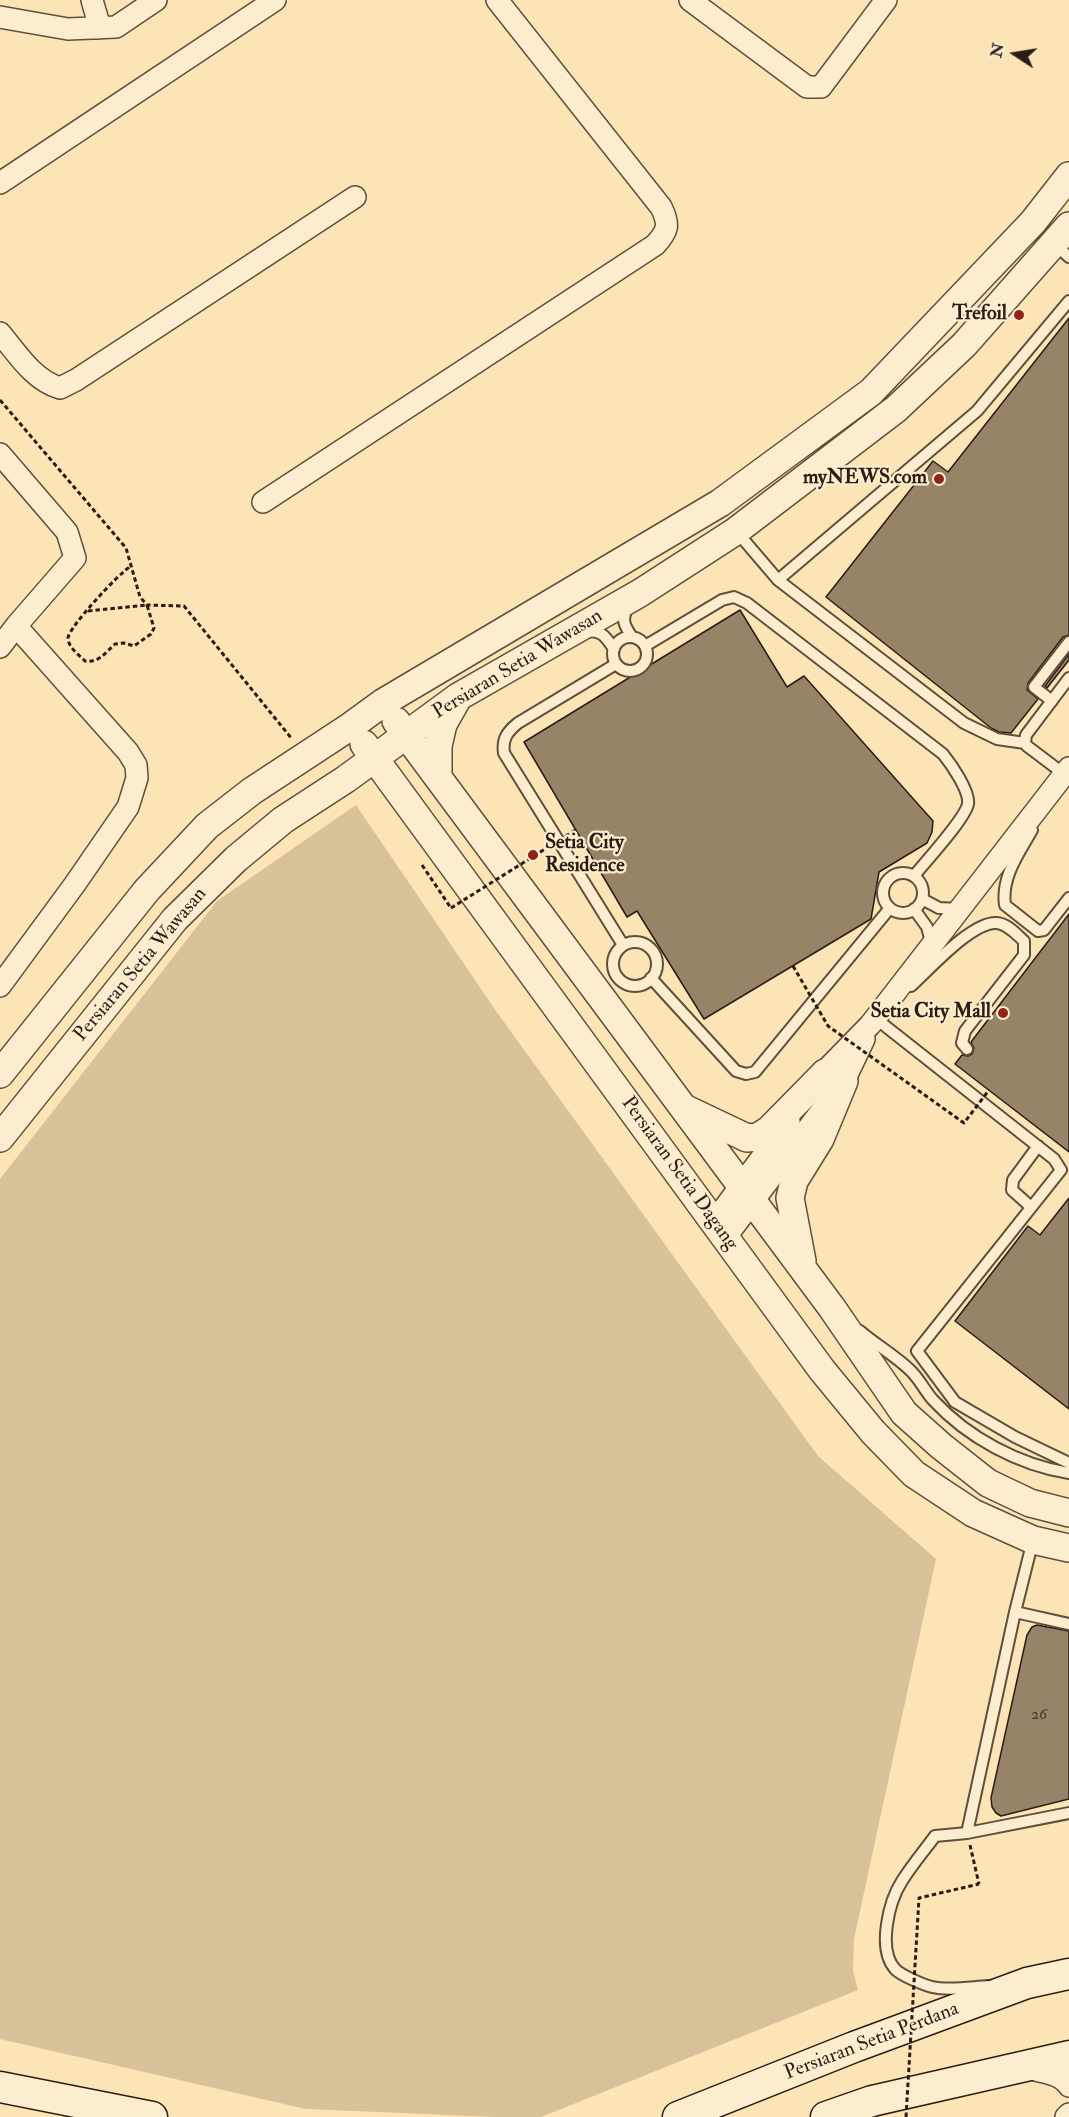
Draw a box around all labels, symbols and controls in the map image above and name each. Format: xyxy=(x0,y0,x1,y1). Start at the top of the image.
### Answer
north arrow xyxy=(985,24,1045,84)
text: N xyxy=(986,41,1009,59)
place label: Trefoil xyxy=(952,303,1007,327)
marker: Trefoil xyxy=(1012,308,1026,322)
place label: myNEWS.com xyxy=(803,467,927,491)
marker: myNEWS.com xyxy=(932,472,946,486)
street label: Persiaran Setia Wawasan xyxy=(429,605,607,725)
place label: Setia City Residence xyxy=(545,832,624,879)
marker: Setia City Residence xyxy=(526,848,540,862)
street label: Persiaran Setia Wawasan xyxy=(70,883,212,1047)
place label: Setia City Mall xyxy=(870,1001,991,1025)
marker: Setia City Mall xyxy=(996,1006,1010,1020)
street label: Persiaran Setia Dagang xyxy=(615,1093,743,1255)
house number: 26 xyxy=(1031,1706,1047,1726)
street label: Persiaran Setia Perdana xyxy=(781,1998,963,2086)

